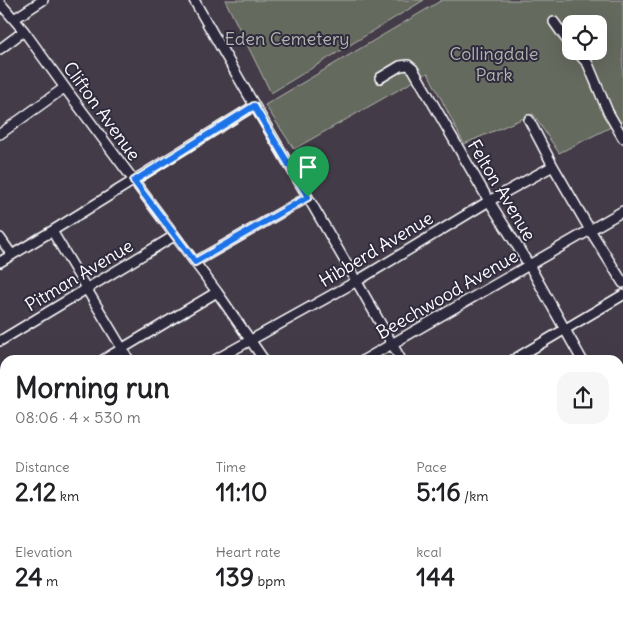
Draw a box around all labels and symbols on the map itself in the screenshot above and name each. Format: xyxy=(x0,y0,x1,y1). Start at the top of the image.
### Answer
park label: Eden Cemetery xyxy=(225,27,349,50)
park label: Collingdale Park xyxy=(450,42,538,86)
street label: Clifton Avenue xyxy=(58,57,146,165)
street label: Felton Avenue xyxy=(463,135,541,245)
pin xyxy=(287,146,329,197)
street label: Hibberd Avenue xyxy=(315,206,437,292)
street label: Pitman Avenue xyxy=(21,234,137,316)
street label: Beechwood Avenue xyxy=(372,244,522,344)

